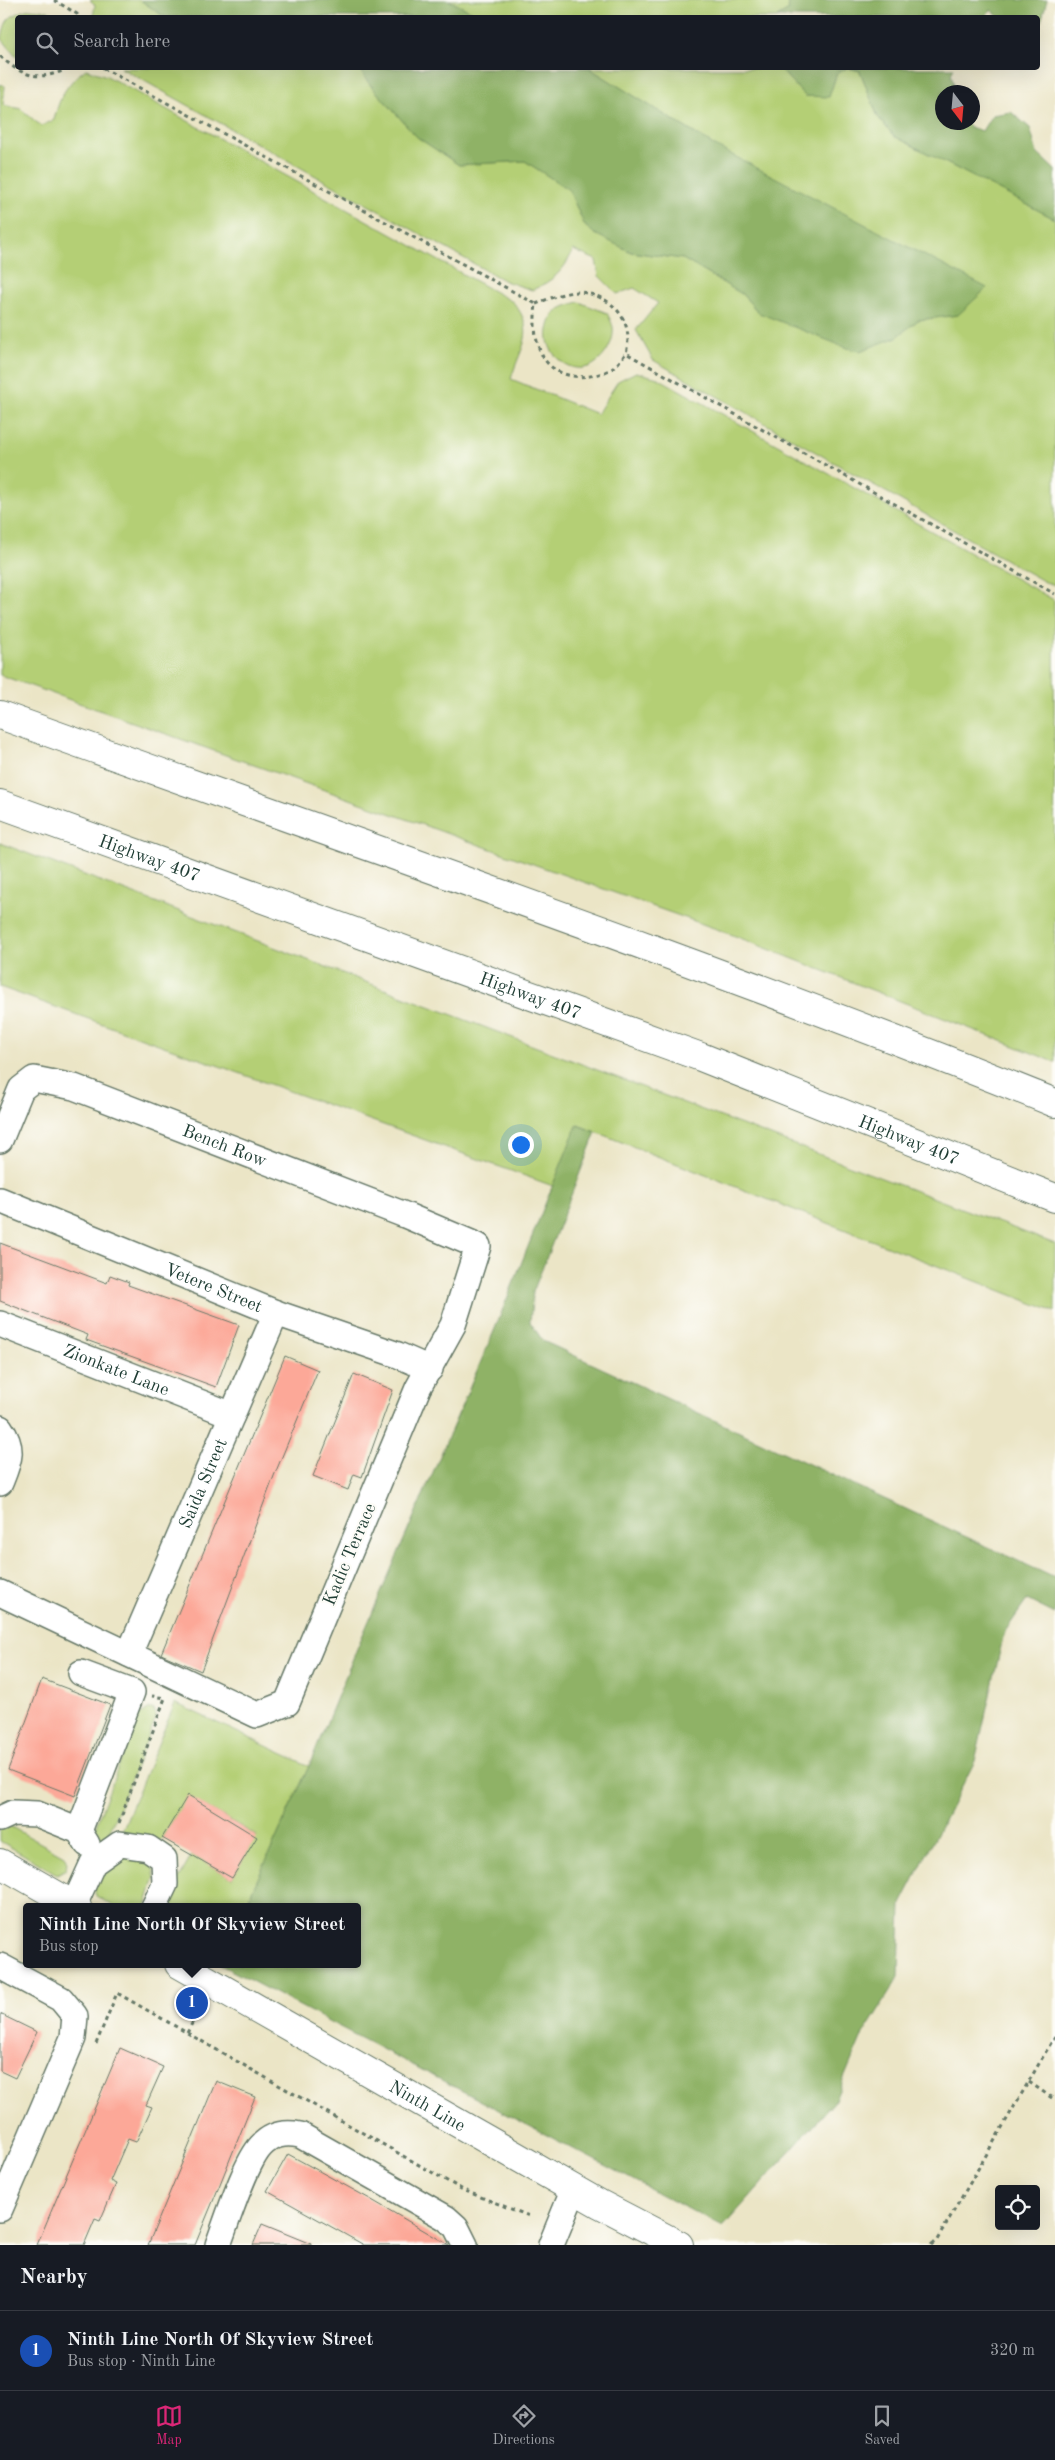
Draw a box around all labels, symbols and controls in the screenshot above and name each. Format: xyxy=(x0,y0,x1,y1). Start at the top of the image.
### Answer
search box xyxy=(15,15,1040,70)
icon: search xyxy=(33,29,61,57)
text: Search here xyxy=(73,33,170,52)
north arrow xyxy=(935,85,980,130)
street label: Highway 407 xyxy=(96,832,202,885)
street label: Highway 407 xyxy=(477,970,583,1023)
street label: Highway 407 xyxy=(856,1113,961,1169)
street label: Bench Row xyxy=(180,1122,269,1171)
your location xyxy=(508,1132,534,1158)
street label: Vetere Street xyxy=(162,1261,265,1316)
street label: Zionkate Lane xyxy=(60,1342,172,1399)
street label: Saida Street xyxy=(176,1436,231,1531)
street label: Kadic Terrace xyxy=(320,1501,380,1608)
popup xyxy=(23,1903,361,1968)
text: Ninth Line North Of Skyview Street xyxy=(39,1916,345,1935)
text: Bus stop xyxy=(39,1939,99,1955)
pin: 1 xyxy=(176,1984,208,2022)
street label: Ninth Line xyxy=(386,2078,468,2135)
map controls xyxy=(995,2185,1040,2230)
button: locate xyxy=(995,2185,1040,2230)
text: Nearby xyxy=(20,2267,88,2288)
text: Ninth Line North Of Skyview Street xyxy=(67,2331,373,2350)
text: 1 xyxy=(31,2343,41,2359)
text: 320 m xyxy=(990,2343,1035,2359)
text: Bus stop · Ninth Line xyxy=(67,2354,215,2370)
tab: Map xyxy=(155,2402,183,2449)
tab: Directions xyxy=(493,2402,555,2449)
tab: Saved xyxy=(864,2402,900,2449)

